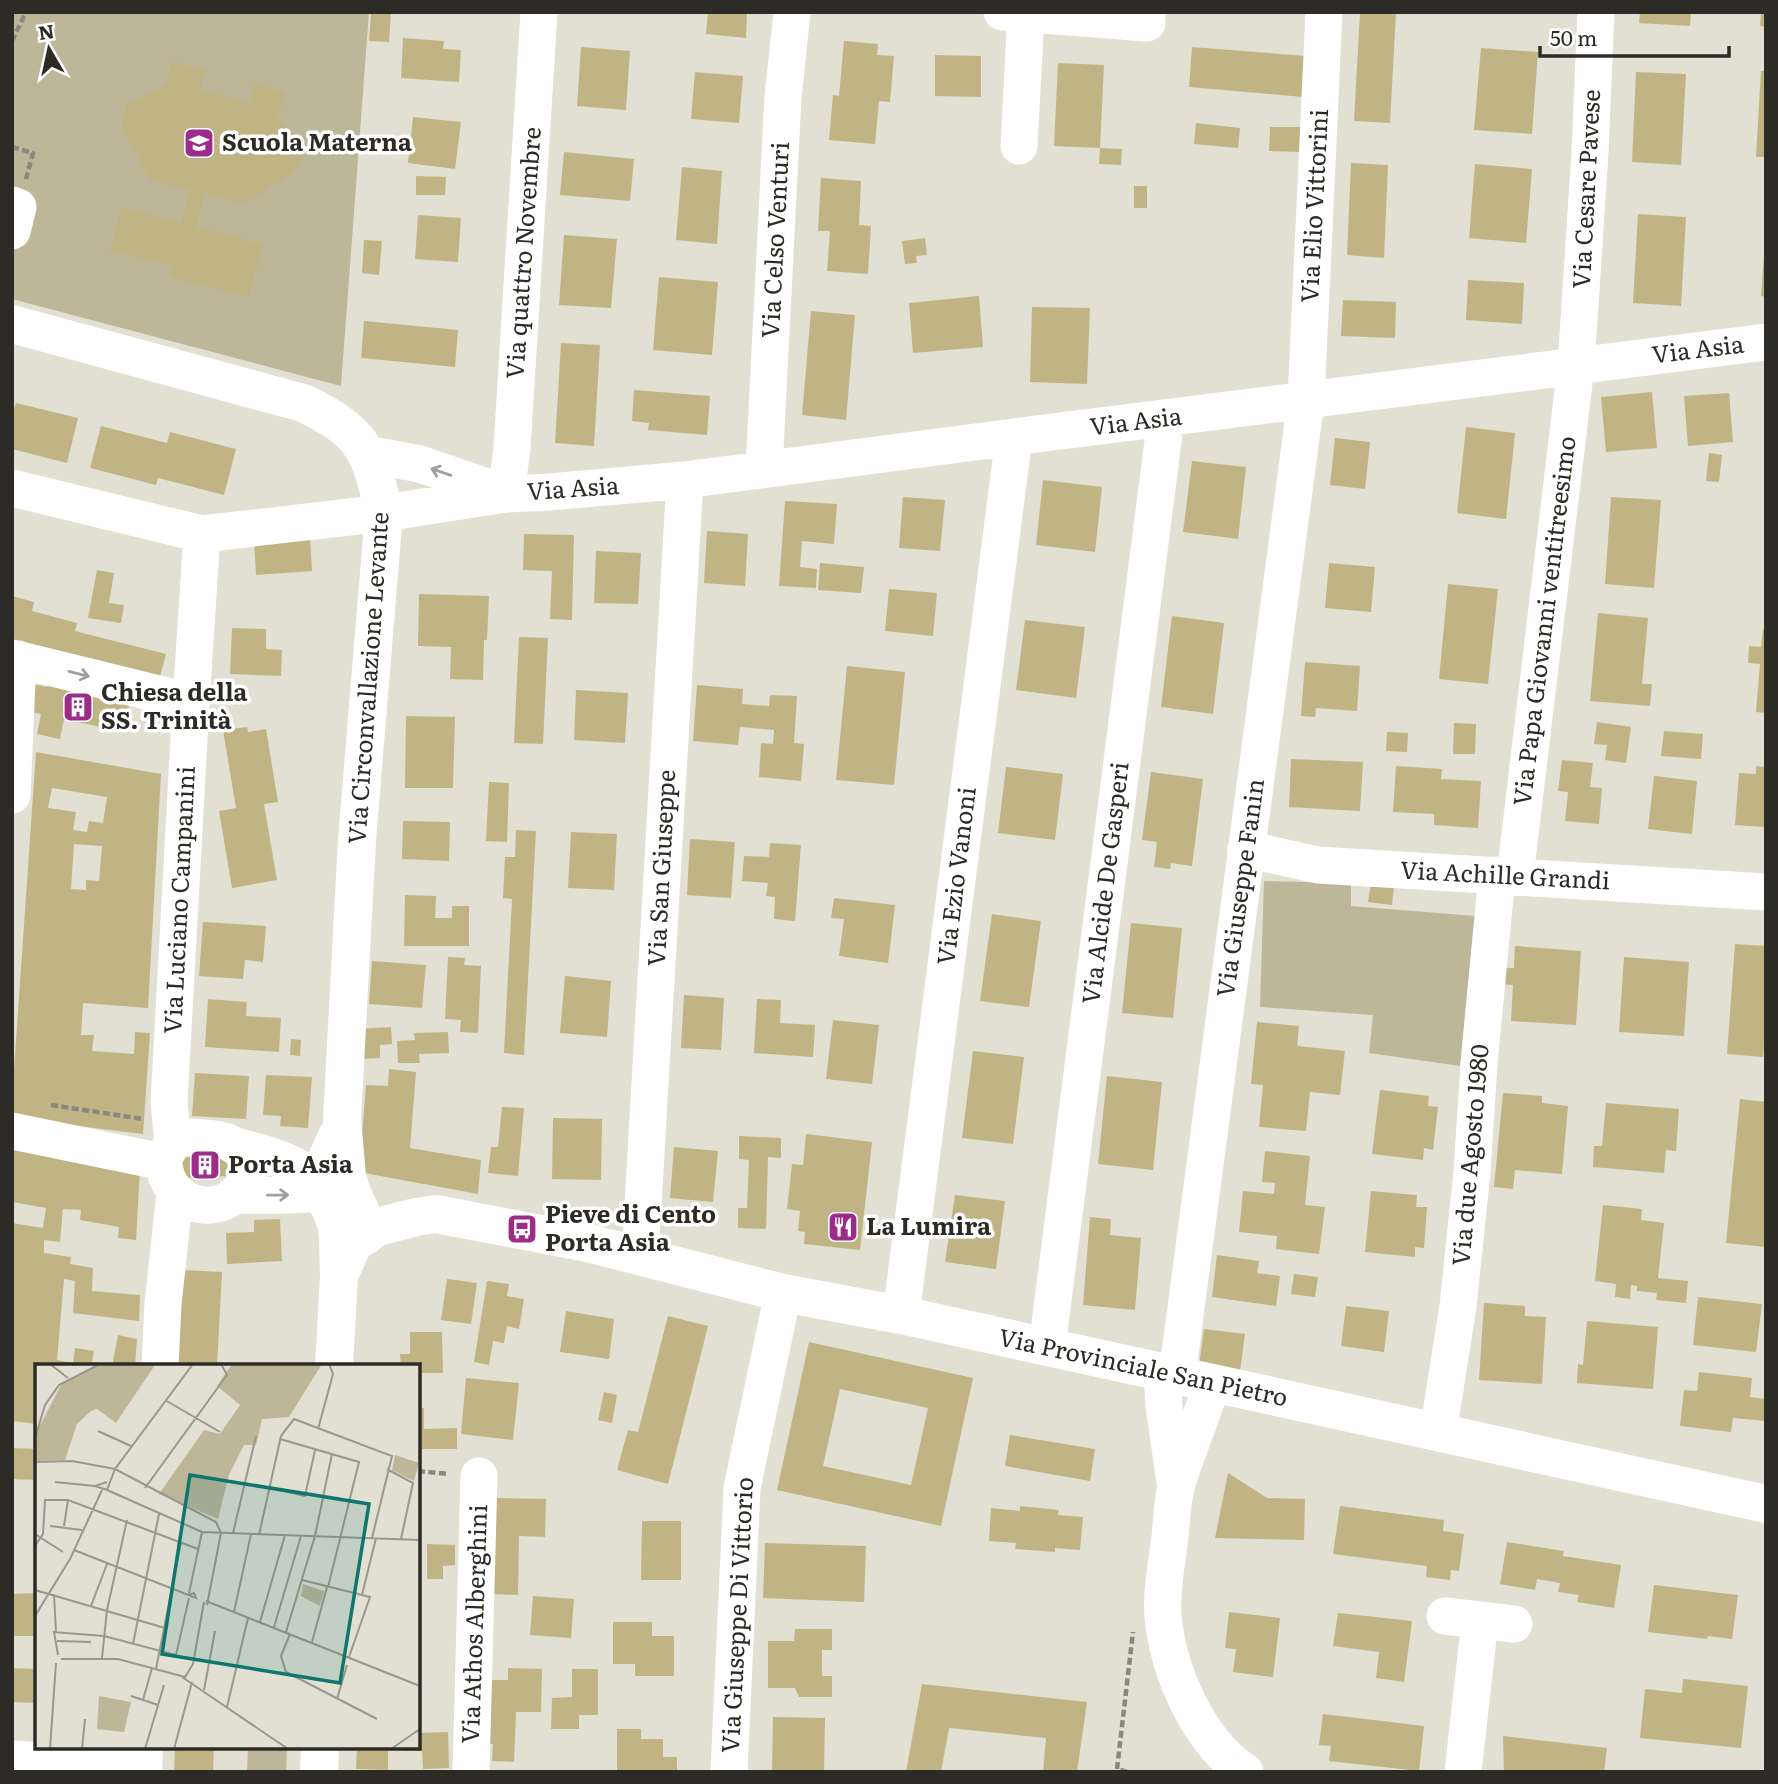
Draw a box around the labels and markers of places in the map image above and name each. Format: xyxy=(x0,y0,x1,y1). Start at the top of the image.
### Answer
place label: Scuola Materna xyxy=(222,123,412,158)
school or university icon: Scuola Materna xyxy=(182,126,216,160)
place label: Chiesa della SS. Trinità xyxy=(101,673,248,736)
building icon: Chiesa della SS. Trinità xyxy=(61,690,95,724)
place label: Porta Asia xyxy=(228,1145,353,1180)
building icon: Porta Asia xyxy=(188,1148,222,1182)
place label: Pieve di Cento Porta Asia xyxy=(545,1195,716,1258)
place label: La Lumira xyxy=(866,1207,991,1242)
restaurant icon: La Lumira xyxy=(826,1210,860,1244)
bus stop icon: Pieve di Cento Porta Asia xyxy=(505,1212,539,1246)

